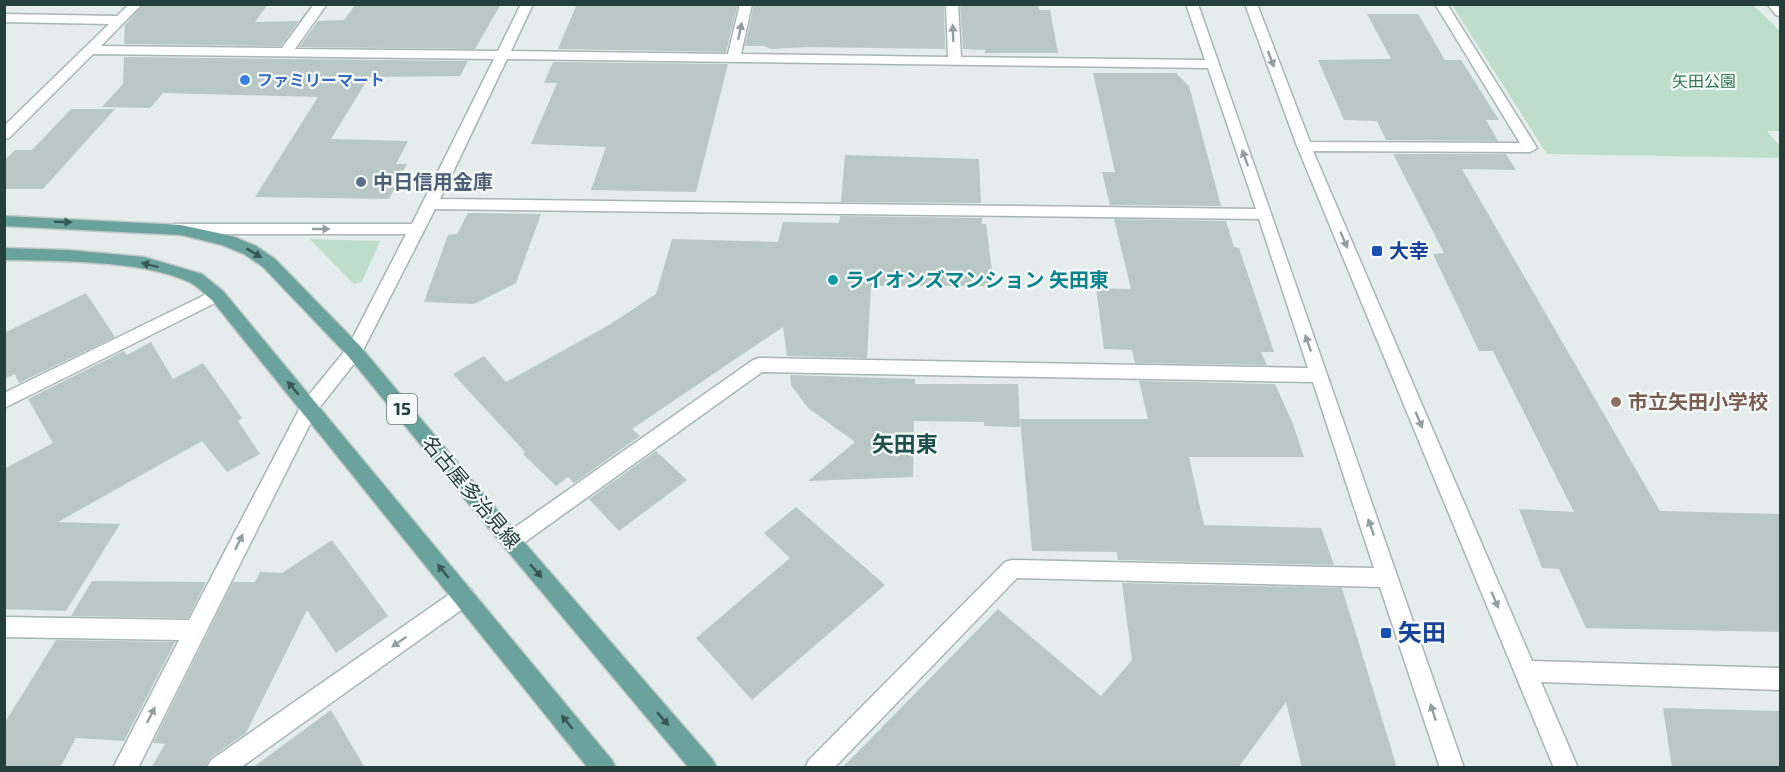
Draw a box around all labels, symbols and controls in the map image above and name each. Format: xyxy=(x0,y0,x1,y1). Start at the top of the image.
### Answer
one-way arrow xyxy=(736,22,745,41)
one-way arrow xyxy=(949,23,958,42)
one-way arrow xyxy=(1267,50,1277,68)
place label: ファミリーマート xyxy=(257,70,385,89)
park label: 矢田公園 xyxy=(1672,71,1736,90)
marker: ファミリーマート xyxy=(238,73,252,87)
one-way arrow xyxy=(1240,149,1249,167)
place label: 中日信用金庫 xyxy=(373,169,493,193)
marker: 中日信用金庫 xyxy=(354,175,368,189)
one-way arrow xyxy=(53,218,72,227)
one-way arrow xyxy=(312,224,331,234)
one-way arrow xyxy=(1339,232,1349,250)
place label: 大幸 xyxy=(1389,238,1429,262)
marker: 大幸 xyxy=(1370,244,1384,258)
one-way arrow xyxy=(245,248,262,259)
one-way arrow xyxy=(141,260,159,270)
place label: ライオンズマンション 矢田東 xyxy=(845,267,1109,291)
marker: ライオンズマンション 矢田東 xyxy=(826,273,840,287)
one-way arrow xyxy=(1303,334,1313,352)
one-way arrow xyxy=(287,381,300,396)
place label: 市立矢田小学校 xyxy=(1628,389,1768,413)
road number: 15 xyxy=(387,394,417,424)
marker: 市立矢田小学校 xyxy=(1609,395,1623,409)
one-way arrow xyxy=(1415,411,1424,429)
street label: 名古屋多治見線 xyxy=(418,430,526,553)
district label: 矢田東 xyxy=(872,430,938,456)
one-way arrow xyxy=(1366,518,1376,536)
one-way arrow xyxy=(235,533,244,550)
one-way arrow xyxy=(437,563,450,579)
one-way arrow xyxy=(529,563,542,578)
one-way arrow xyxy=(1490,591,1500,609)
place label: 矢田 xyxy=(1398,617,1446,646)
marker: 矢田 xyxy=(1379,626,1393,640)
one-way arrow xyxy=(391,636,407,648)
one-way arrow xyxy=(1428,703,1438,721)
one-way arrow xyxy=(146,707,156,724)
one-way arrow xyxy=(656,711,669,726)
one-way arrow xyxy=(560,714,573,730)

